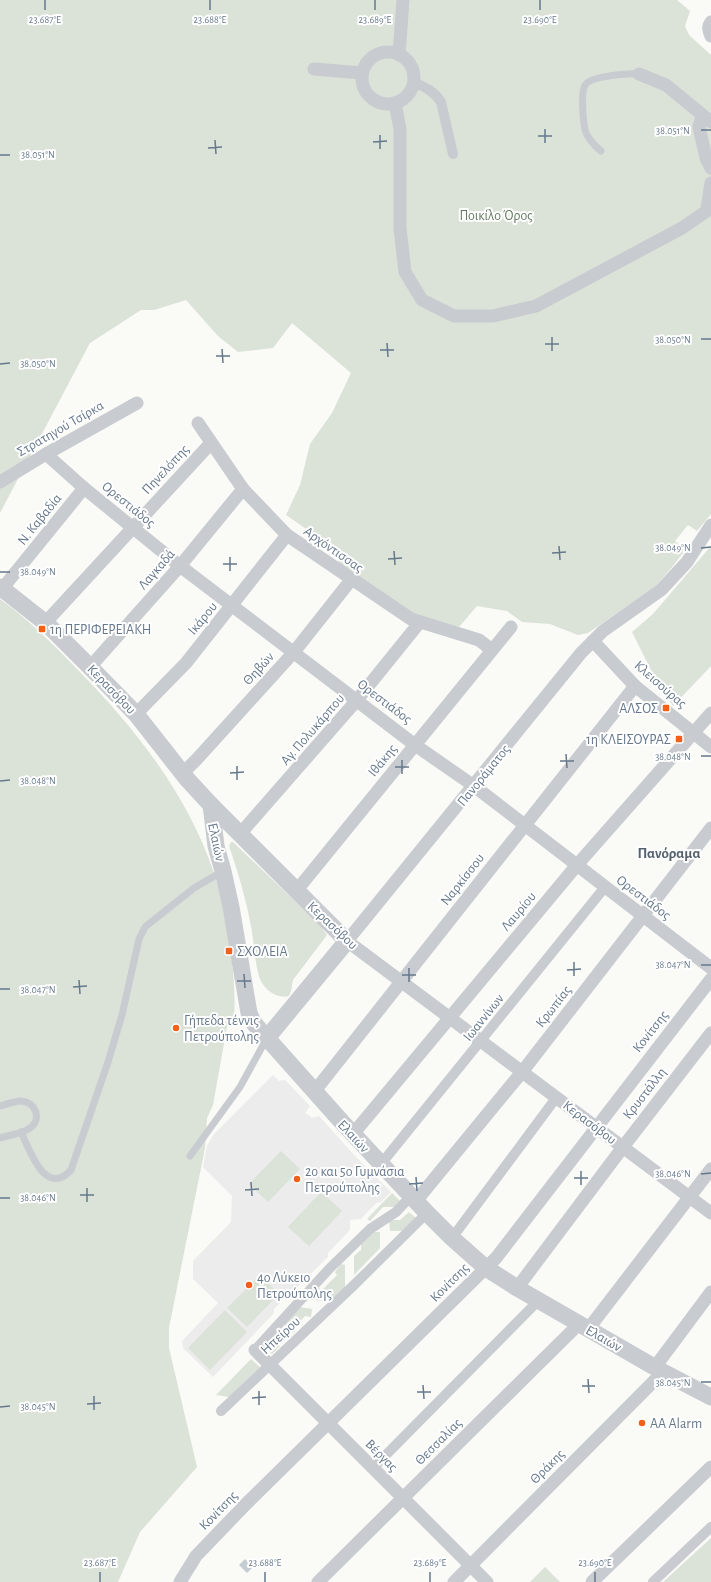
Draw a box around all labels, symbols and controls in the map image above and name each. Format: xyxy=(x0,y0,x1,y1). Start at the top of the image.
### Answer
text: 23.687°E xyxy=(29,15,61,25)
text: 23.688°E xyxy=(194,15,227,25)
text: 23.689°E xyxy=(359,15,392,25)
text: 23.690°E xyxy=(523,15,557,25)
text: 38.051°N xyxy=(656,126,690,136)
text: 38.051°N xyxy=(21,150,55,160)
park label: Ποικίλο Όρος xyxy=(459,209,533,223)
text: 38.050°N xyxy=(655,335,691,345)
text: 38.050°N xyxy=(20,359,56,369)
street label: Στρατηγού Τσίρκα xyxy=(15,398,106,459)
street label: Πηνελόπης xyxy=(140,442,192,497)
street label: Ορεστιάδος xyxy=(99,479,158,531)
street label: N. Καβαδία xyxy=(15,491,64,548)
street label: Αρχόντισσας xyxy=(301,524,366,576)
text: 38.049°N xyxy=(655,543,691,553)
street label: Λαγκαδά xyxy=(136,547,178,592)
text: 38.049°N xyxy=(20,567,56,577)
street label: Ικάρου xyxy=(185,600,220,638)
place label: 1η ΠΕΡΙΦΕΡΕΙΑΚΗ xyxy=(50,623,151,637)
marker: 1η ΠΕΡΙΦΕΡΕΙΑΚΗ xyxy=(37,624,47,634)
street label: Θηβών xyxy=(241,650,277,688)
street label: Κλεισούρας xyxy=(632,658,690,711)
street label: Κερασόβου xyxy=(84,662,138,717)
street label: Ορεστιάδος xyxy=(355,677,415,727)
street label: Αγ. Πολυκάρπου xyxy=(278,691,347,768)
place label: ΑΛΣΟΣ xyxy=(619,702,658,716)
marker: ΑΛΣΟΣ xyxy=(661,703,671,713)
place label: 1η ΚΛΕΙΣΟΥΡΑΣ xyxy=(586,733,671,747)
marker: 1η ΚΛΕΙΣΟΥΡΑΣ xyxy=(674,734,684,744)
street label: Ιθάκης xyxy=(366,741,400,779)
street label: Πανοράματος xyxy=(455,742,513,809)
text: 38.048°N xyxy=(655,752,691,762)
text: 38.048°N xyxy=(20,776,56,786)
street label: Ελαιών xyxy=(205,822,227,863)
district label: Πανόραμα xyxy=(638,846,700,861)
street label: Ναρκίσσου xyxy=(438,851,487,908)
street label: Ορεστιάδος xyxy=(614,873,674,923)
street label: Λαυρίου xyxy=(499,890,539,934)
street label: Κερασόβου xyxy=(305,899,360,952)
place label: ΣΧΟΛΕΙΑ xyxy=(237,945,288,959)
marker: ΣΧΟΛΕΙΑ xyxy=(224,946,234,956)
text: 38.047°N xyxy=(655,960,691,970)
street label: Κρωπίας xyxy=(533,983,575,1030)
text: 38.047°N xyxy=(20,985,56,995)
street label: Ιωαννίνων xyxy=(461,991,507,1044)
street label: Κονίτσης xyxy=(630,1008,672,1055)
place label: Γήπεδα τέννις Πετρούπολης xyxy=(184,1014,260,1044)
marker: Γήπεδα τέννις Πετρούπολης xyxy=(171,1023,181,1033)
street label: Κρυστάλλη xyxy=(621,1065,669,1122)
street label: Κερασόβου xyxy=(560,1098,619,1147)
street label: Ελαιών xyxy=(335,1118,372,1156)
place label: 2ο και 5ο Γυμνάσια Πετρούπολης xyxy=(305,1165,405,1195)
text: 38.046°N xyxy=(655,1169,691,1179)
marker: 2ο και 5ο Γυμνάσια Πετρούπολης xyxy=(292,1174,302,1184)
text: 38.046°N xyxy=(20,1193,56,1203)
street label: Κονίτσης xyxy=(428,1260,472,1305)
place label: 4ο Λύκειο Πετρούπολης xyxy=(257,1271,333,1301)
marker: 4ο Λύκειο Πετρούπολης xyxy=(244,1280,254,1290)
street label: Ηπείρου xyxy=(258,1314,303,1357)
street label: Ελαιών xyxy=(583,1323,624,1355)
text: 38.045°N xyxy=(655,1378,691,1388)
text: 38.045°N xyxy=(20,1402,56,1412)
street label: Θεσσαλίας xyxy=(413,1415,465,1468)
place label: AA Alarm xyxy=(650,1417,702,1431)
marker: AA Alarm xyxy=(637,1418,647,1428)
street label: Βέργας xyxy=(363,1437,400,1475)
street label: Θράκης xyxy=(528,1446,568,1487)
street label: Κονίτσης xyxy=(197,1488,241,1533)
text: 23.687°E xyxy=(84,1558,116,1568)
text: 23.688°E xyxy=(249,1558,282,1568)
text: 23.689°E xyxy=(414,1558,447,1568)
text: 23.690°E xyxy=(578,1558,612,1568)

